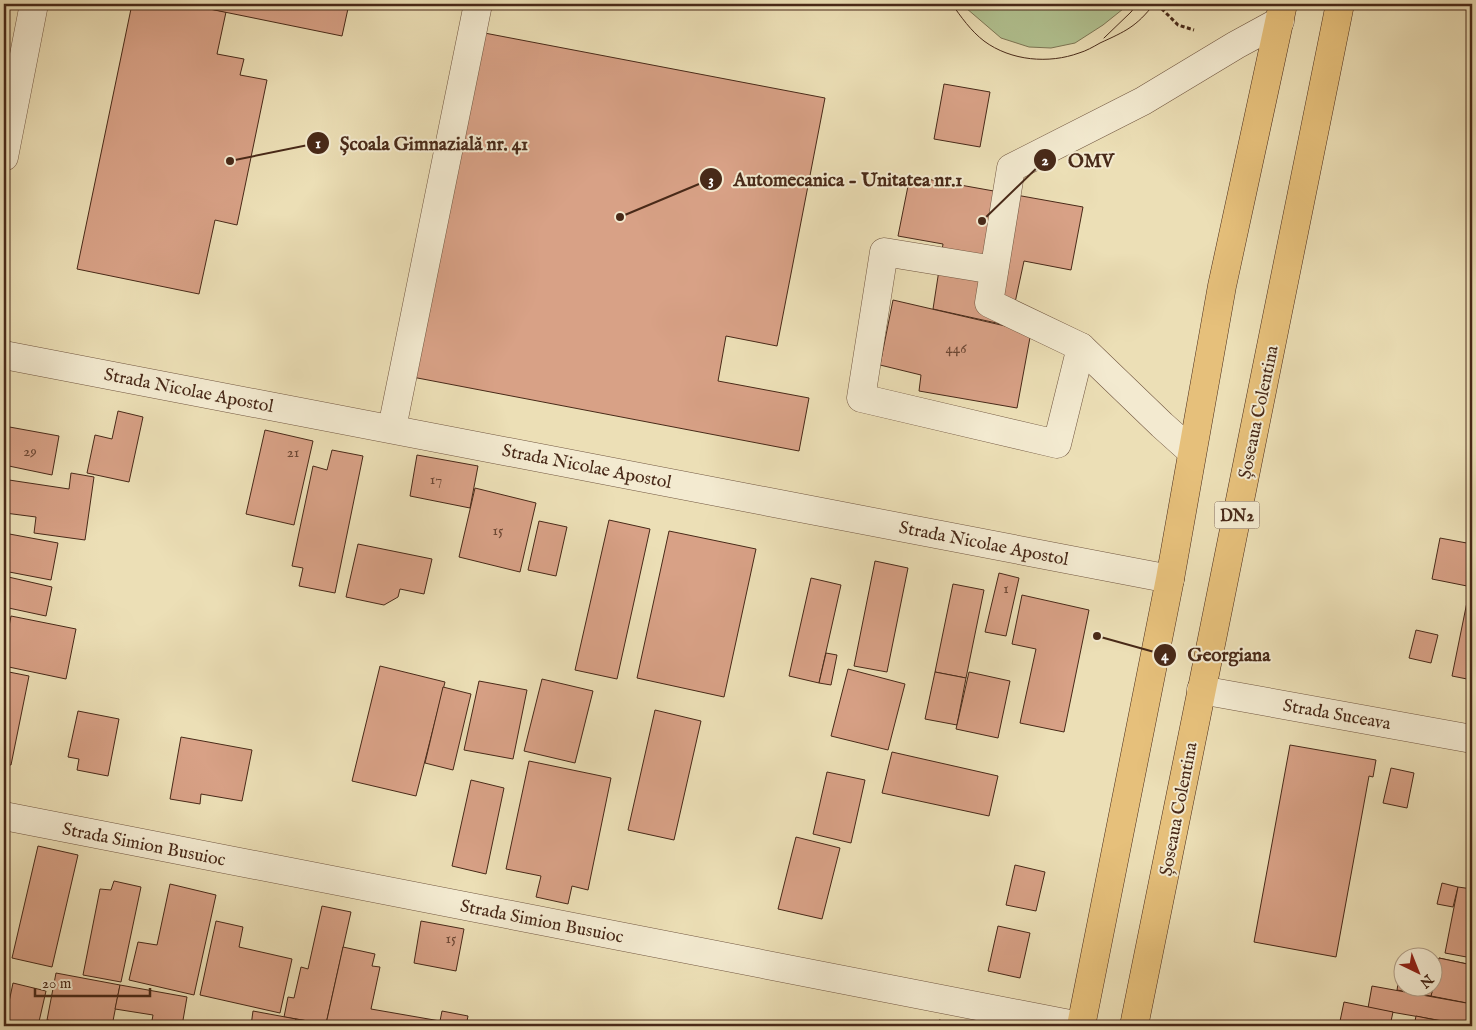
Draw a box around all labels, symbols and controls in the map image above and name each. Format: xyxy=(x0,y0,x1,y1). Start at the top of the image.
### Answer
callout: Școala Gimnazială nr. 41 xyxy=(305,126,538,160)
text: Școala Gimnazială nr. 41 xyxy=(340,133,528,157)
text: 1 xyxy=(315,134,321,153)
callout: OMV xyxy=(1033,143,1124,177)
text: OMV xyxy=(1068,150,1116,174)
text: 2 xyxy=(1041,151,1049,170)
callout: Automecanica - Unitatea nr.1 xyxy=(698,162,972,196)
text: Automecanica - Unitatea nr.1 xyxy=(733,169,962,193)
text: 3 xyxy=(708,171,714,190)
house number: 446 xyxy=(945,339,967,358)
street label: Șoseaua Colentina xyxy=(1234,343,1285,481)
street label: Strada Nicolae Apostol xyxy=(102,364,275,419)
street label: Strada Nicolae Apostol xyxy=(500,440,673,495)
house number: 29 xyxy=(23,442,37,461)
house number: 21 xyxy=(287,443,299,462)
house number: 17 xyxy=(430,470,442,489)
road number: DN2 xyxy=(1214,502,1260,528)
street label: Strada Nicolae Apostol xyxy=(897,517,1070,572)
house number: 15 xyxy=(492,521,504,540)
house number: 1 xyxy=(1003,579,1009,598)
callout: Georgiana xyxy=(1152,638,1280,672)
text: Georgiana xyxy=(1188,644,1271,668)
text: 4 xyxy=(1161,646,1169,665)
street label: Strada Suceava xyxy=(1281,695,1393,736)
street label: Șoseaua Colentina xyxy=(1155,740,1204,878)
street label: Strada Simion Busuioc xyxy=(60,818,228,873)
street label: Strada Simion Busuioc xyxy=(458,895,626,950)
house number: 15 xyxy=(445,929,457,948)
north arrow xyxy=(1394,948,1444,998)
scale bar xyxy=(35,965,150,997)
text: N xyxy=(1416,969,1437,991)
text: 20 m xyxy=(42,974,72,993)

